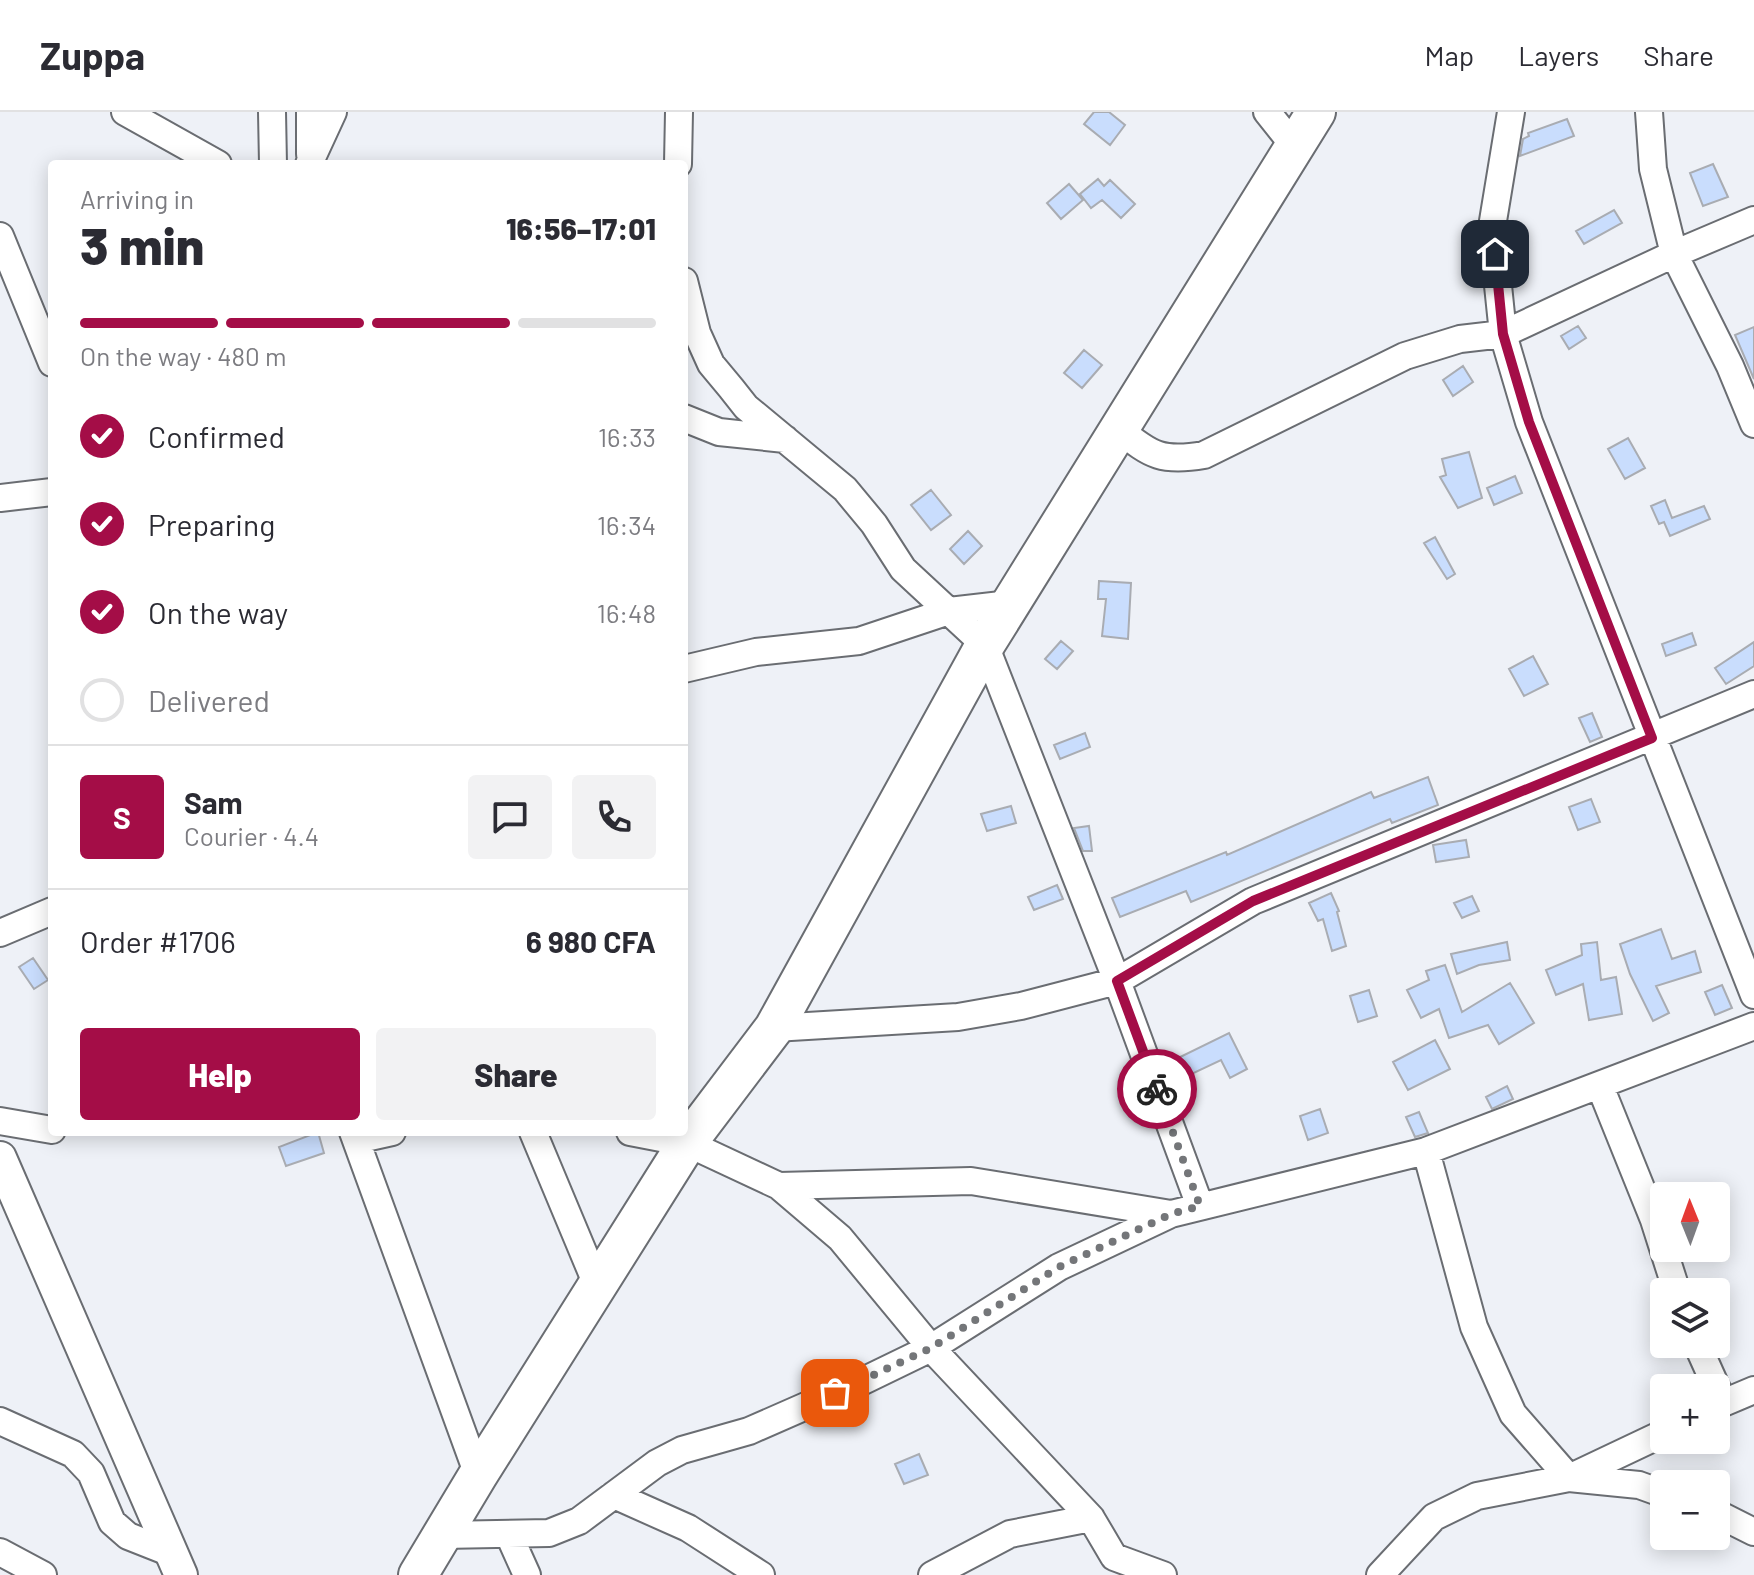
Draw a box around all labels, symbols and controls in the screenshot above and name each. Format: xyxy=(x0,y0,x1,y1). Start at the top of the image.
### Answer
text: Zuppa xyxy=(40,32,145,78)
text: Map xyxy=(1424,38,1474,72)
text: Layers xyxy=(1518,38,1599,72)
text: Share xyxy=(1643,38,1714,72)
text: Arriving in xyxy=(80,183,194,214)
text: 16:56–17:01 xyxy=(506,210,656,246)
text: 3 min xyxy=(80,213,204,275)
pin xyxy=(1461,220,1529,288)
icon: home xyxy=(1473,232,1517,276)
text: On the way · 480 m xyxy=(80,340,286,371)
icon: check xyxy=(80,414,124,458)
text: Confirmed xyxy=(148,418,285,454)
text: 16:33 xyxy=(598,421,656,452)
icon: check xyxy=(80,502,124,546)
text: Preparing xyxy=(148,506,275,542)
text: 16:34 xyxy=(597,509,656,540)
icon: check xyxy=(80,590,124,634)
text: On the way xyxy=(148,594,288,630)
text: 16:48 xyxy=(597,597,656,628)
text: Delivered xyxy=(148,682,270,718)
button: chat xyxy=(468,775,552,859)
button: phone xyxy=(572,775,656,859)
text: Sam xyxy=(184,784,243,820)
text: S xyxy=(113,799,131,835)
text: Courier · 4.4 xyxy=(184,820,319,851)
text: Order #1706 xyxy=(80,923,236,959)
text: 6 980 CFA xyxy=(526,923,656,959)
button: Help xyxy=(80,1028,360,1120)
button: Share xyxy=(376,1028,656,1120)
courier xyxy=(1117,1049,1197,1129)
icon: bike xyxy=(1135,1067,1179,1111)
north arrow xyxy=(1650,1182,1730,1262)
map controls xyxy=(1650,1182,1730,1550)
button: layers xyxy=(1650,1278,1730,1358)
pin xyxy=(801,1359,869,1427)
icon: bag xyxy=(813,1371,857,1415)
button: + xyxy=(1650,1374,1730,1454)
button: − xyxy=(1650,1470,1730,1550)

